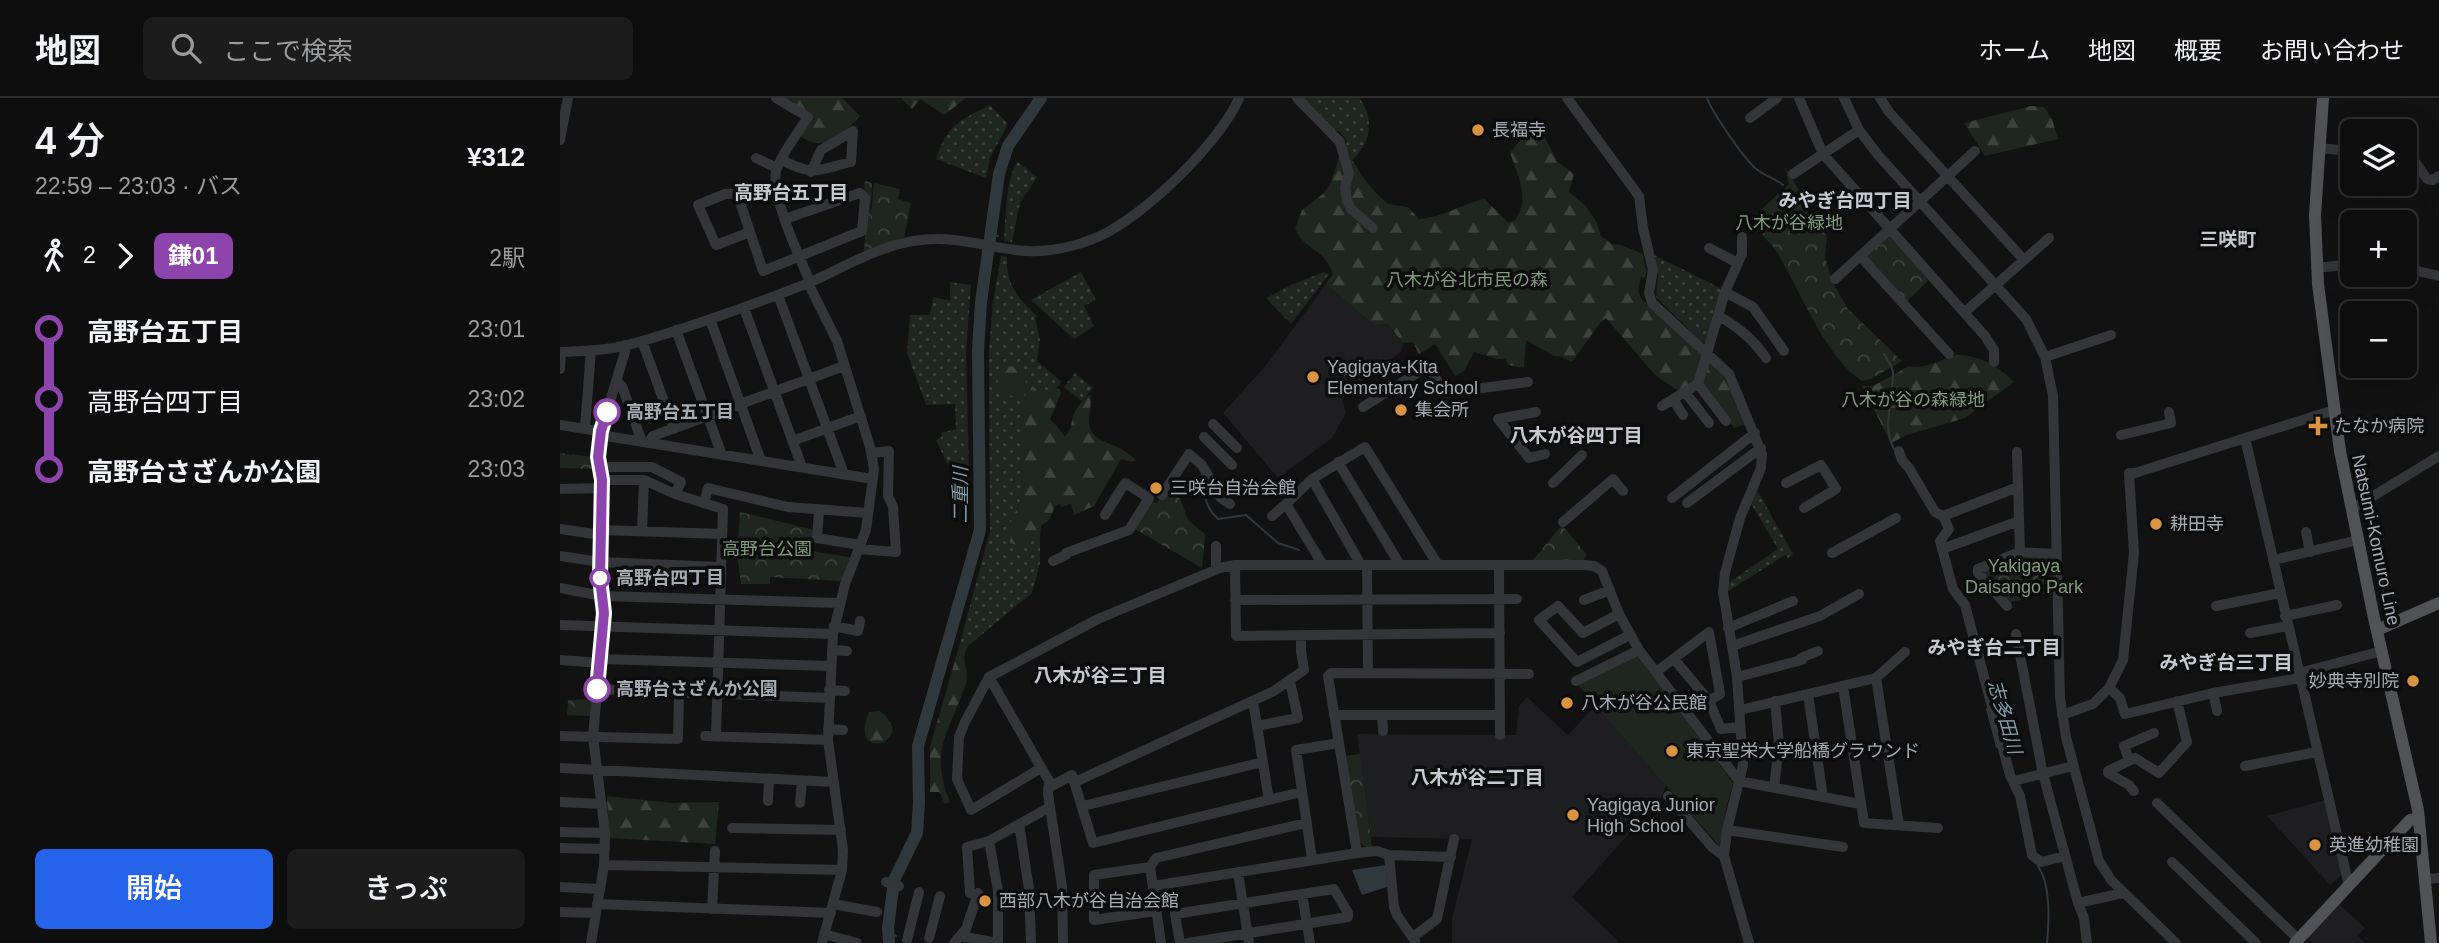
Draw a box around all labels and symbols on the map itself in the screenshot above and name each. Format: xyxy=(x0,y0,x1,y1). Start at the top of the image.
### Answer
place label: 長福寺 xyxy=(1492,120,1546,140)
marker: 長福寺 xyxy=(1470,122,1486,138)
district label: 高野台五丁目 xyxy=(734,182,848,203)
district label: みやぎ台四丁目 xyxy=(1778,190,1912,211)
park label: 八木が谷緑地 xyxy=(1735,213,1843,233)
district label: 三咲町 xyxy=(2199,229,2257,250)
park label: 八木が谷北市民の森 xyxy=(1386,270,1548,290)
place label: Yagigaya-Kita Elementary School xyxy=(1327,357,1478,398)
marker: Yagigaya-Kita Elementary School xyxy=(1305,369,1321,385)
park label: 八木が谷の森緑地 xyxy=(1841,390,1985,410)
marker: 高野台五丁目 xyxy=(594,399,620,425)
place label: 集会所 xyxy=(1415,400,1469,420)
place label: 高野台五丁目 xyxy=(626,402,734,422)
marker: 集会所 xyxy=(1393,402,1409,418)
marker: たなか病院 xyxy=(2308,416,2328,436)
place label: たなか病院 xyxy=(2334,416,2424,436)
district label: 八木が谷四丁目 xyxy=(1509,425,1643,446)
street label: Natsumi-Komuro Line xyxy=(2348,453,2404,627)
water label: 二重川 xyxy=(950,465,971,524)
place label: 三咲台自治会館 xyxy=(1170,478,1296,498)
marker: 三咲台自治会館 xyxy=(1148,480,1164,496)
place label: 耕田寺 xyxy=(2170,514,2224,534)
marker: 耕田寺 xyxy=(2148,516,2164,532)
park label: 高野台公園 xyxy=(722,539,812,559)
park label: Yakigaya Daisango Park xyxy=(1965,556,2084,597)
marker: 高野台四丁目 xyxy=(590,568,610,588)
place label: 高野台四丁目 xyxy=(616,568,724,588)
district label: みやぎ台二丁目 xyxy=(1927,637,2061,658)
district label: みやぎ台三丁目 xyxy=(2159,652,2293,673)
district label: 八木が谷三丁目 xyxy=(1033,665,1167,686)
place label: 妙典寺別院 xyxy=(2309,671,2399,691)
marker: 妙典寺別院 xyxy=(2405,673,2421,689)
marker: 高野台さざんか公園 xyxy=(584,676,610,702)
water label: 志多田川 xyxy=(1984,678,2026,758)
place label: 高野台さざんか公園 xyxy=(616,679,778,699)
place label: 八木が谷公民館 xyxy=(1581,693,1707,713)
marker: 八木が谷公民館 xyxy=(1559,695,1575,711)
place label: 東京聖栄大学船橋グラウンド xyxy=(1686,741,1920,761)
marker: 東京聖栄大学船橋グラウンド xyxy=(1664,743,1680,759)
district label: 八木が谷二丁目 xyxy=(1410,767,1544,788)
place label: Yagigaya Junior High School xyxy=(1587,795,1715,836)
marker: Yagigaya Junior High School xyxy=(1565,807,1581,823)
place label: 英進幼稚園 xyxy=(2329,835,2419,855)
marker: 英進幼稚園 xyxy=(2307,837,2323,853)
place label: 西部八木が谷自治会館 xyxy=(999,891,1179,911)
marker: 西部八木が谷自治会館 xyxy=(977,893,993,909)

